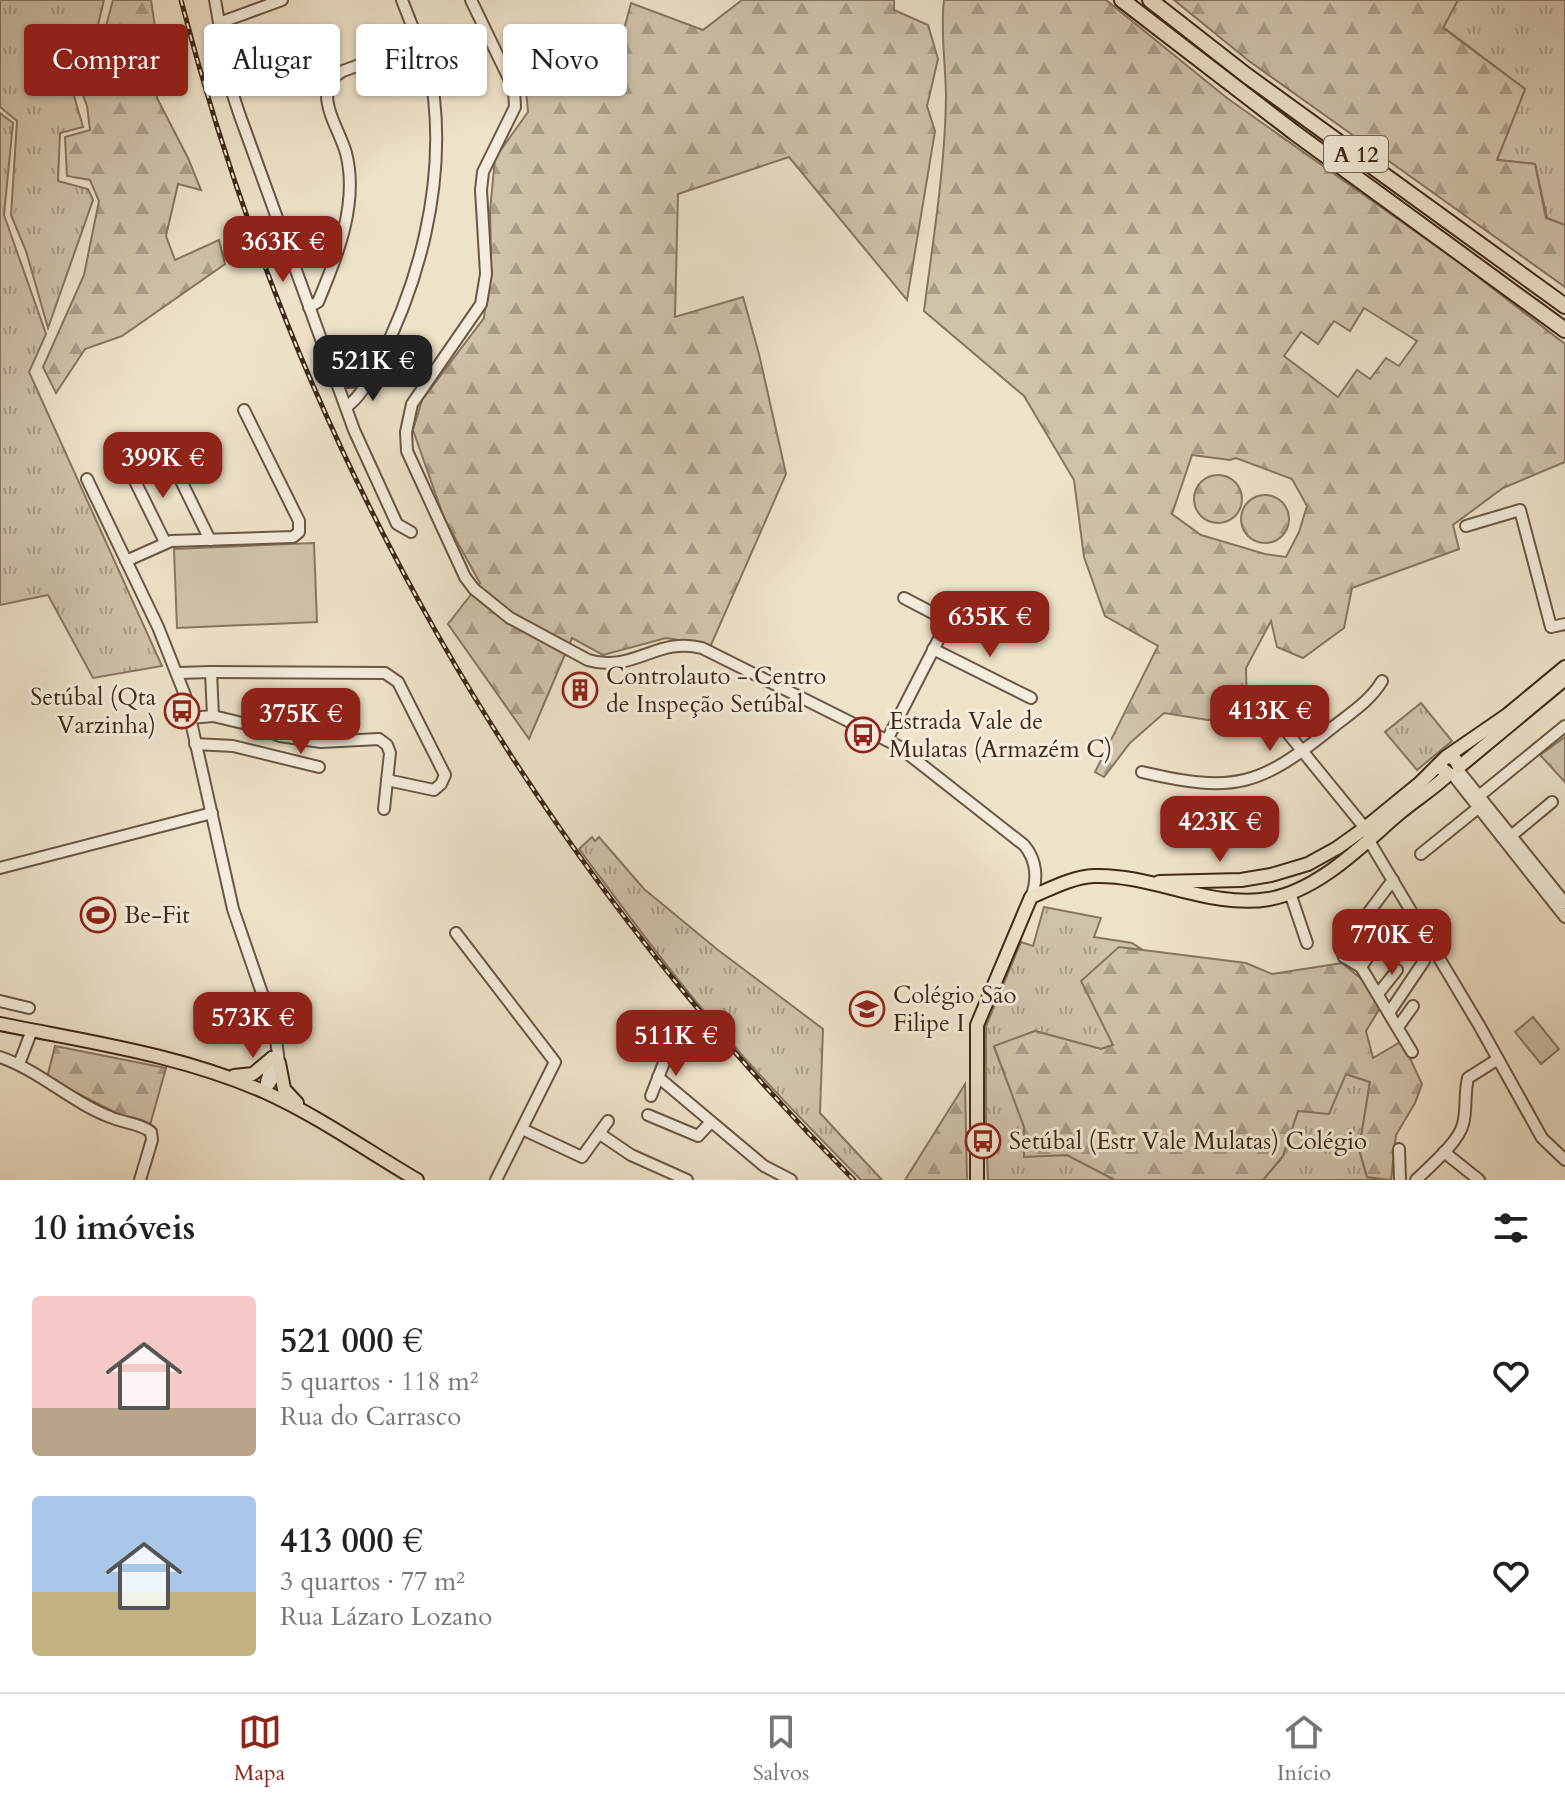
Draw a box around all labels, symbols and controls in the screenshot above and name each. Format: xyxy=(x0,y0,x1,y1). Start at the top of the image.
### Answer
chip: Comprar xyxy=(24,24,188,96)
chip: Alugar xyxy=(204,24,340,96)
chip: Filtros xyxy=(356,24,487,96)
chip: Novo xyxy=(503,24,627,96)
road number: A 12 xyxy=(1324,136,1388,172)
pin: 363K € xyxy=(218,216,348,284)
text: 363K € xyxy=(241,224,325,259)
pin: 521K € xyxy=(308,335,438,403)
text: 521K € xyxy=(331,343,415,378)
pin: 399K € xyxy=(98,432,228,500)
text: 399K € xyxy=(121,440,205,475)
pin: 635K € xyxy=(925,591,1055,659)
text: 635K € xyxy=(948,599,1032,634)
place label: Controlauto - Centro de Inspeção Setúbal xyxy=(606,660,826,721)
building icon: Controlauto - Centro de Inspeção Setúbal xyxy=(561,671,599,709)
place label: Setúbal (Qta Varzinha) xyxy=(30,681,157,742)
pin: 413K € xyxy=(1205,685,1335,753)
pin: 375K € xyxy=(236,688,366,756)
bus stop icon: Setúbal (Qta Varzinha) xyxy=(163,692,201,730)
text: 413K € xyxy=(1228,693,1312,728)
text: 375K € xyxy=(259,696,343,731)
place label: Estrada Vale de Mulatas (Armazém C) xyxy=(889,705,1112,766)
bus stop icon: Estrada Vale de Mulatas (Armazém C) xyxy=(844,716,882,754)
pin: 423K € xyxy=(1155,796,1285,864)
text: 423K € xyxy=(1178,804,1262,839)
sports icon: Be-Fit xyxy=(79,896,117,934)
place label: Be-Fit xyxy=(124,899,190,932)
pin: 770K € xyxy=(1327,909,1457,977)
text: 770K € xyxy=(1350,917,1434,952)
place label: Colégio São Filipe I xyxy=(893,979,1016,1040)
school or university icon: Colégio São Filipe I xyxy=(848,990,886,1028)
pin: 573K € xyxy=(188,992,318,1060)
text: 573K € xyxy=(211,1000,295,1035)
pin: 511K € xyxy=(611,1010,741,1078)
text: 511K € xyxy=(634,1018,718,1053)
bus stop icon: Setúbal (Estr Vale Mulatas) Colégio xyxy=(964,1122,1002,1160)
place label: Setúbal (Estr Vale Mulatas) Colégio xyxy=(1009,1125,1367,1158)
text: 10 imóveis xyxy=(32,1205,195,1251)
icon: filters xyxy=(1489,1206,1533,1250)
text: 521 000 € xyxy=(280,1318,423,1364)
icon: home xyxy=(96,1328,192,1424)
icon: heart xyxy=(1489,1354,1533,1398)
text: 5 quartos · 118 m² xyxy=(280,1364,478,1399)
text: Rua do Carrasco xyxy=(280,1399,461,1434)
text: 413 000 € xyxy=(280,1518,423,1564)
icon: home xyxy=(96,1528,192,1624)
icon: heart xyxy=(1489,1554,1533,1598)
text: 3 quartos · 77 m² xyxy=(280,1564,465,1599)
text: Rua Lázaro Lozano xyxy=(280,1599,492,1634)
tab: Mapa xyxy=(234,1710,285,1788)
tab: Salvos xyxy=(753,1710,809,1788)
tab: Início xyxy=(1277,1710,1331,1788)

